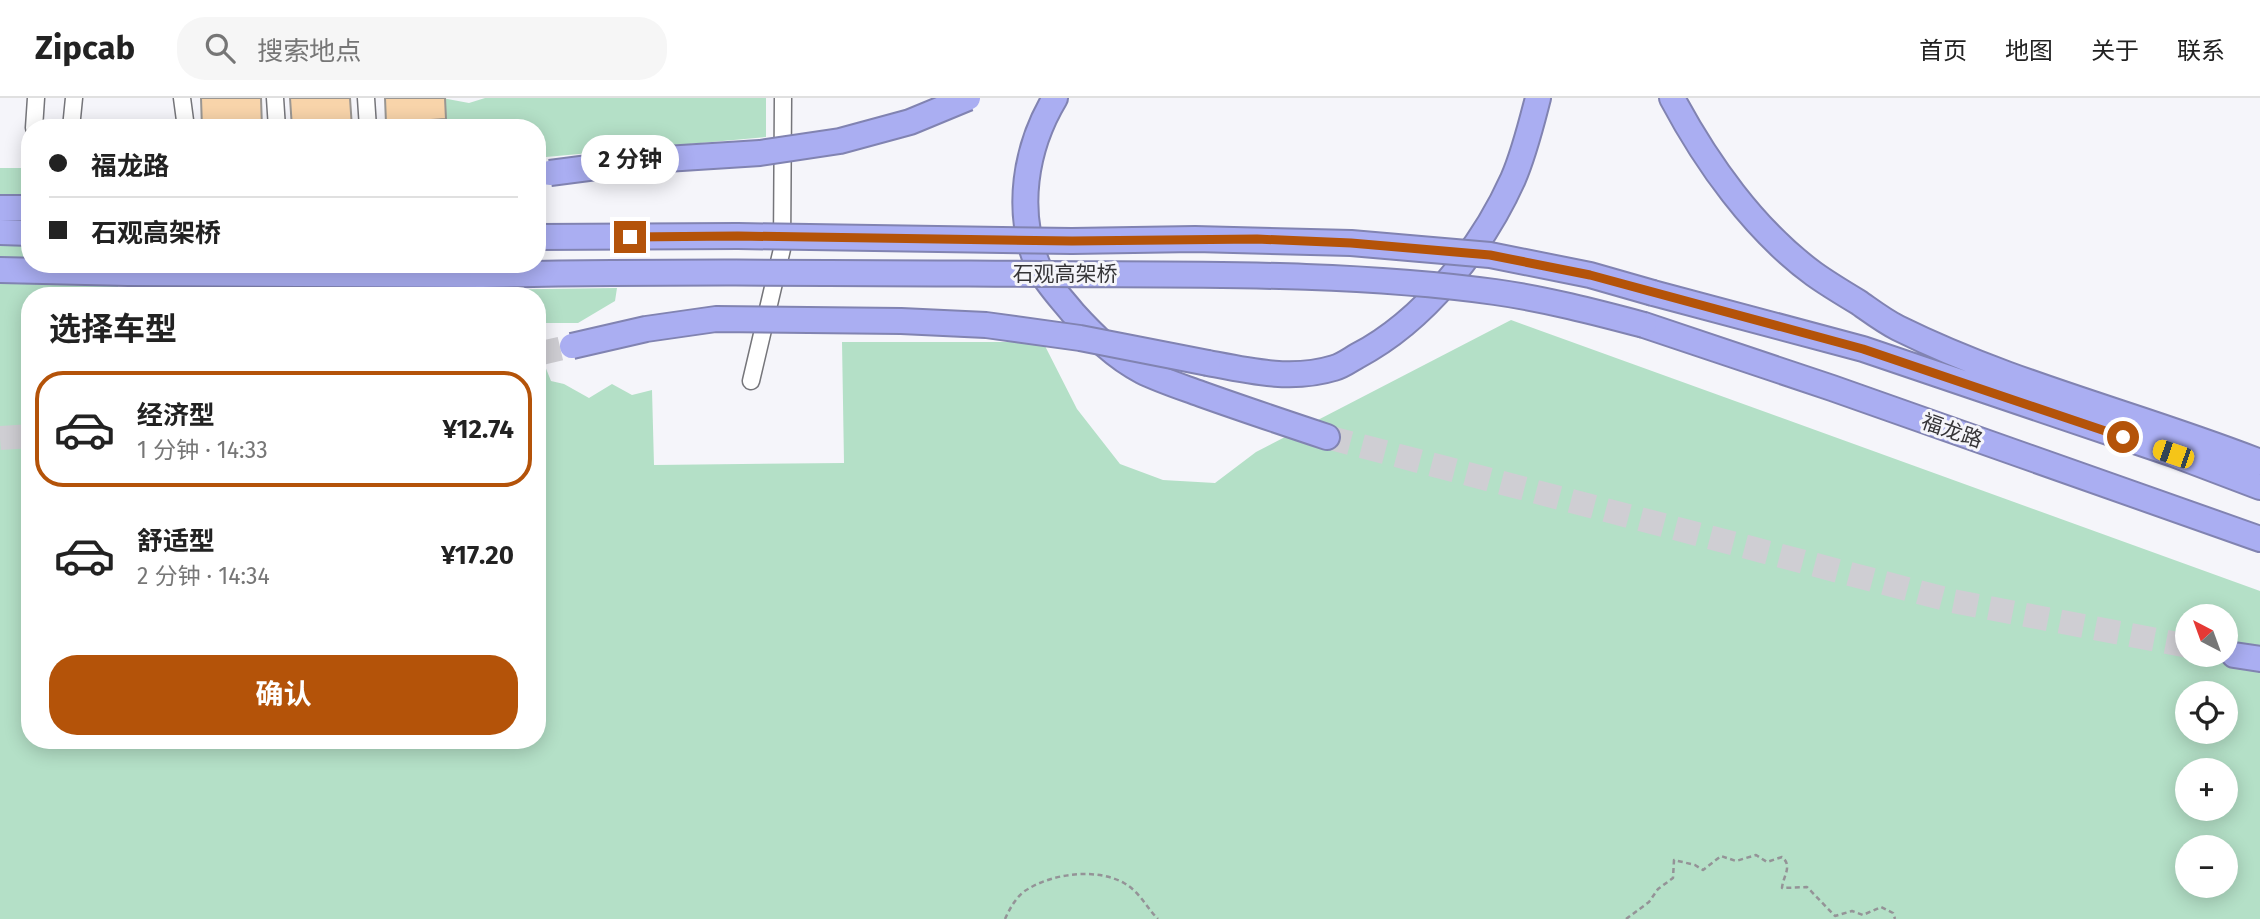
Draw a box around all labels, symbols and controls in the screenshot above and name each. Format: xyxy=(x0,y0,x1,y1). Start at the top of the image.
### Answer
search box xyxy=(177,17,667,80)
text: Zipcab xyxy=(35,28,135,68)
icon: search xyxy=(201,29,239,67)
text: 搜索地点 xyxy=(257,36,361,67)
text: 首页 xyxy=(1919,37,1967,65)
text: 地图 xyxy=(2005,37,2053,65)
text: 关于 xyxy=(2091,37,2139,65)
text: 联系 xyxy=(2177,37,2225,65)
callout: 2 分钟 xyxy=(581,136,679,184)
text: 2 分钟 xyxy=(598,145,662,173)
text: 福龙路 xyxy=(91,151,169,182)
text: 石观高架桥 xyxy=(91,218,221,249)
route end xyxy=(614,221,646,253)
street label: 石观高架桥 xyxy=(1013,261,1118,287)
text: 选择车型 xyxy=(49,310,177,348)
icon: car xyxy=(53,398,116,461)
text: 经济型 xyxy=(137,400,215,431)
street label: 福龙路 xyxy=(1918,408,1986,454)
text: ¥12.74 xyxy=(442,414,514,445)
route start xyxy=(2107,421,2139,453)
text: 1 分钟 · 14:33 xyxy=(137,436,268,464)
car xyxy=(2150,437,2197,471)
icon: car xyxy=(53,524,116,587)
text: 舒适型 xyxy=(137,526,215,557)
text: ¥17.20 xyxy=(441,540,514,571)
text: 2 分钟 · 14:34 xyxy=(137,562,270,590)
north arrow xyxy=(2175,604,2238,667)
map controls xyxy=(2175,604,2238,898)
button: 确认 xyxy=(49,655,518,735)
button: locate xyxy=(2175,681,2238,744)
button: + xyxy=(2175,758,2238,821)
button: − xyxy=(2175,835,2238,898)

